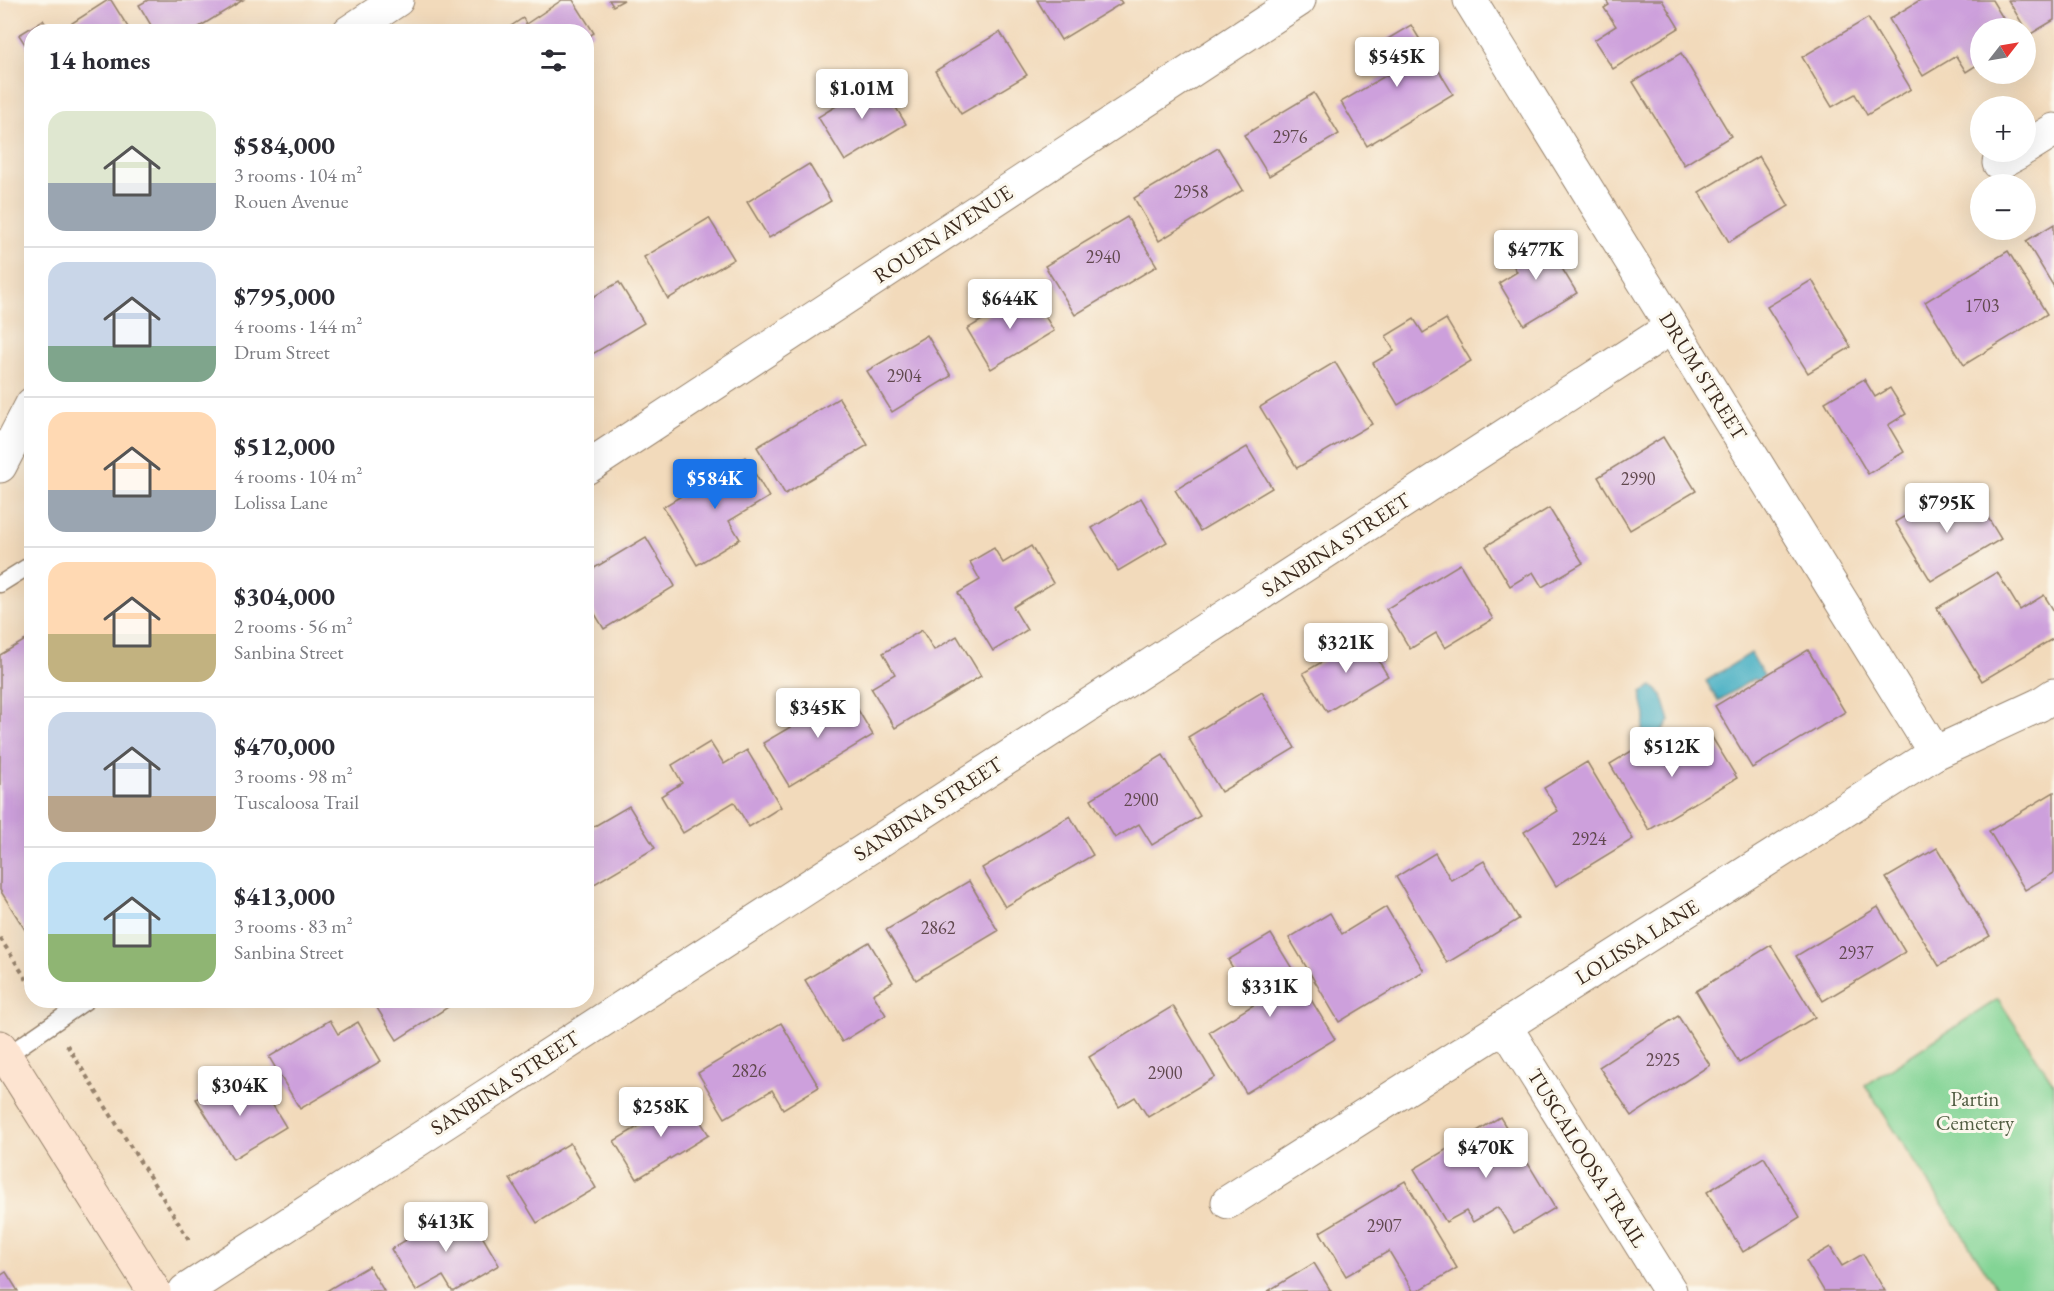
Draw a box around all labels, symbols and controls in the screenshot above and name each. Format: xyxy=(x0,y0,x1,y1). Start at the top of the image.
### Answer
north arrow xyxy=(1970,18,2036,84)
map controls xyxy=(1970,18,2036,240)
pin: $545K xyxy=(1355,37,1439,88)
text: 14 homes xyxy=(48,43,150,77)
text: $545K xyxy=(1369,43,1425,69)
icon: filters xyxy=(537,44,570,77)
pin: $1.01M xyxy=(813,69,911,120)
text: $1.01M xyxy=(830,75,894,101)
button: + xyxy=(1970,96,2036,162)
house number: 2976 xyxy=(1273,125,1308,148)
text: $584,000 xyxy=(234,128,335,162)
icon: home xyxy=(96,135,168,207)
text: 3 rooms · 104 m² xyxy=(234,162,362,188)
button: − xyxy=(1970,174,2036,240)
street label: ROUEN AVENUE xyxy=(868,178,1018,289)
house number: 2958 xyxy=(1174,180,1208,203)
text: Rouen Avenue xyxy=(234,188,348,214)
pin: $477K xyxy=(1494,230,1578,281)
text: $477K xyxy=(1508,236,1564,262)
house number: 2940 xyxy=(1086,245,1121,268)
text: $795,000 xyxy=(234,279,335,313)
pin: $644K xyxy=(968,279,1052,330)
text: $644K xyxy=(982,285,1038,311)
icon: home xyxy=(96,286,168,358)
house number: 1703 xyxy=(1965,294,1999,317)
street label: DRUM STREET xyxy=(1653,307,1754,446)
text: 4 rooms · 144 m² xyxy=(234,313,362,339)
text: Drum Street xyxy=(234,339,330,365)
house number: 2904 xyxy=(887,364,922,387)
text: $512,000 xyxy=(234,429,335,463)
icon: home xyxy=(96,436,168,508)
pin: $584K xyxy=(673,459,757,510)
text: 4 rooms · 104 m² xyxy=(234,463,362,489)
text: $584K xyxy=(687,465,743,491)
house number: 2990 xyxy=(1621,467,1656,490)
pin: $795K xyxy=(1905,483,1989,534)
street label: SANBINA STREET xyxy=(1256,486,1416,603)
text: Lolissa Lane xyxy=(234,489,328,515)
text: $795K xyxy=(1919,489,1975,515)
text: $304,000 xyxy=(234,579,335,613)
icon: home xyxy=(96,586,168,658)
text: 2 rooms · 56 m² xyxy=(234,613,353,639)
pin: $321K xyxy=(1304,623,1388,674)
text: $321K xyxy=(1318,629,1374,655)
text: Sanbina Street xyxy=(234,639,344,665)
pin: $345K xyxy=(776,688,860,739)
text: $345K xyxy=(790,694,846,720)
pin: $512K xyxy=(1630,727,1714,778)
text: $470,000 xyxy=(234,729,335,763)
text: $512K xyxy=(1644,733,1700,759)
icon: home xyxy=(96,736,168,808)
street label: SANBINA STREET xyxy=(848,750,1008,867)
text: 3 rooms · 98 m² xyxy=(234,763,353,789)
house number: 2900 xyxy=(1124,788,1159,811)
text: Tuscaloosa Trail xyxy=(234,789,359,815)
house number: 2924 xyxy=(1572,827,1607,850)
text: $413,000 xyxy=(234,879,335,913)
icon: home xyxy=(96,886,168,958)
street label: LOLISSA LANE xyxy=(1570,893,1704,990)
text: 3 rooms · 83 m² xyxy=(234,913,353,939)
house number: 2862 xyxy=(921,916,956,939)
text: Sanbina Street xyxy=(234,939,344,965)
house number: 2937 xyxy=(1839,941,1874,964)
pin: $331K xyxy=(1228,967,1312,1018)
text: $331K xyxy=(1242,973,1298,999)
street label: SANBINA STREET xyxy=(425,1024,585,1141)
house number: 2925 xyxy=(1646,1048,1680,1071)
house number: 2826 xyxy=(732,1059,767,1082)
house number: 2900 xyxy=(1148,1061,1183,1084)
street label: TUSCALOOSA TRAIL xyxy=(1522,1063,1654,1253)
pin: $304K xyxy=(198,1066,282,1117)
text: $304K xyxy=(212,1072,268,1098)
park label: Partin Cemetery xyxy=(1936,1085,2015,1136)
pin: $258K xyxy=(619,1087,703,1138)
text: $258K xyxy=(633,1093,689,1119)
pin: $470K xyxy=(1444,1128,1528,1179)
text: $470K xyxy=(1458,1134,1514,1160)
pin: $413K xyxy=(404,1202,488,1253)
text: $413K xyxy=(418,1208,474,1234)
house number: 2907 xyxy=(1367,1214,1402,1237)

